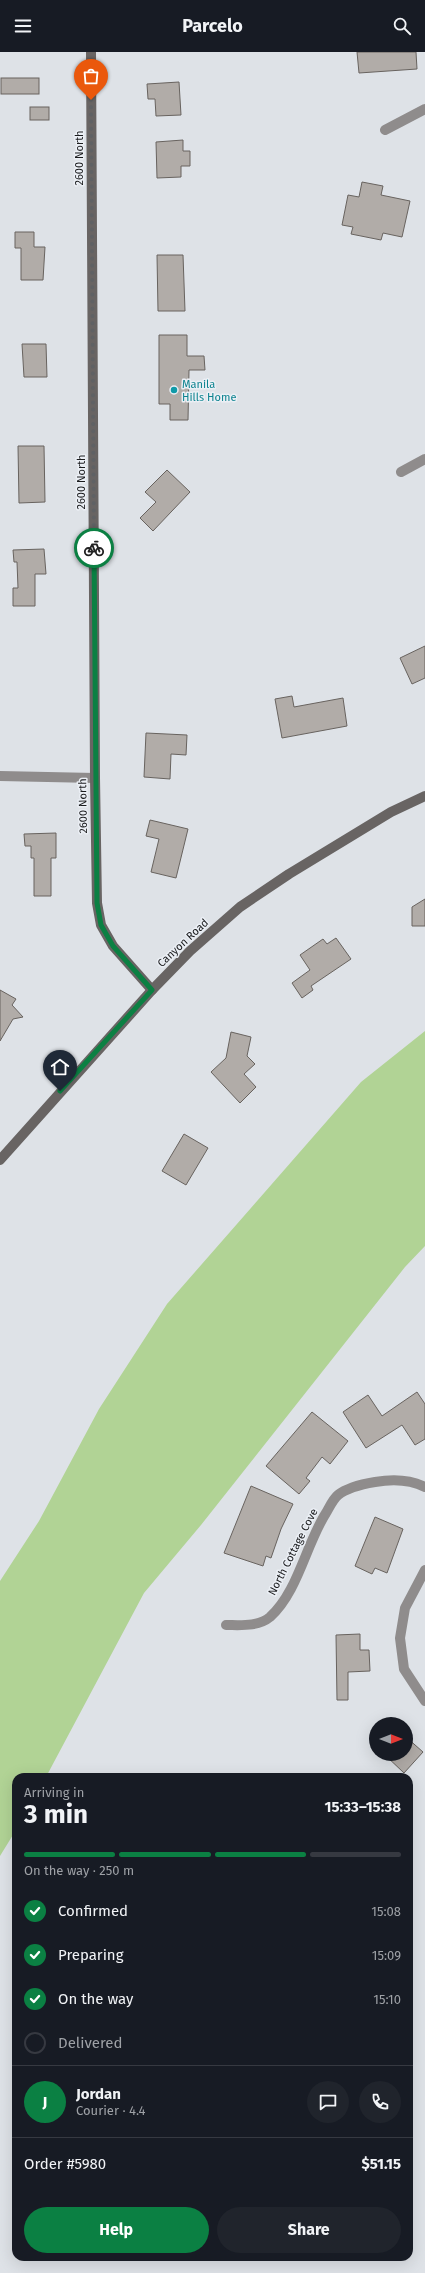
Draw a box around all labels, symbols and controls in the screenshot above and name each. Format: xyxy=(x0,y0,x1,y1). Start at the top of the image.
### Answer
icon: menu xyxy=(12,15,34,37)
text: Parcelo xyxy=(182,15,243,37)
icon: search xyxy=(391,15,413,37)
pin xyxy=(74,59,108,100)
icon: bag xyxy=(80,65,102,87)
street label: 2600 North xyxy=(73,130,86,186)
place label: Manila Hills Home xyxy=(182,378,236,404)
marker: Manila Hills Home xyxy=(169,385,179,395)
street label: 2600 North xyxy=(75,454,88,510)
courier xyxy=(74,528,114,568)
icon: bike xyxy=(83,537,105,559)
street label: 2600 North xyxy=(76,778,90,834)
street label: Canyon Road xyxy=(155,916,211,970)
pin xyxy=(43,1050,77,1091)
icon: home xyxy=(49,1056,71,1078)
street label: North Cottage Cove xyxy=(265,1506,321,1598)
north arrow xyxy=(369,1717,413,1761)
map controls xyxy=(369,1717,413,1761)
text: Arriving in xyxy=(24,1785,84,1800)
text: 15:33–15:38 xyxy=(324,1798,401,1816)
text: 3 min xyxy=(24,1799,88,1830)
text: On the way · 250 m xyxy=(24,1863,134,1878)
icon: check xyxy=(24,1900,46,1922)
text: Confirmed xyxy=(58,1902,128,1920)
text: 15:08 xyxy=(371,1904,401,1919)
icon: check xyxy=(24,1944,46,1966)
text: Preparing xyxy=(58,1946,123,1964)
text: 15:09 xyxy=(372,1948,401,1963)
icon: check xyxy=(24,1988,46,2010)
text: On the way xyxy=(58,1990,133,2008)
text: 15:10 xyxy=(373,1992,401,2007)
text: Delivered xyxy=(58,2034,122,2052)
button: chat xyxy=(307,2081,349,2123)
button: phone xyxy=(359,2081,401,2123)
text: Jordan xyxy=(76,2085,121,2103)
text: J xyxy=(43,2093,47,2111)
text: Courier · 4.4 xyxy=(76,2103,146,2118)
text: Order #5980 xyxy=(24,2155,106,2173)
text: $51.15 xyxy=(362,2155,401,2173)
button: Help xyxy=(24,2207,209,2253)
button: Share xyxy=(217,2207,401,2253)

